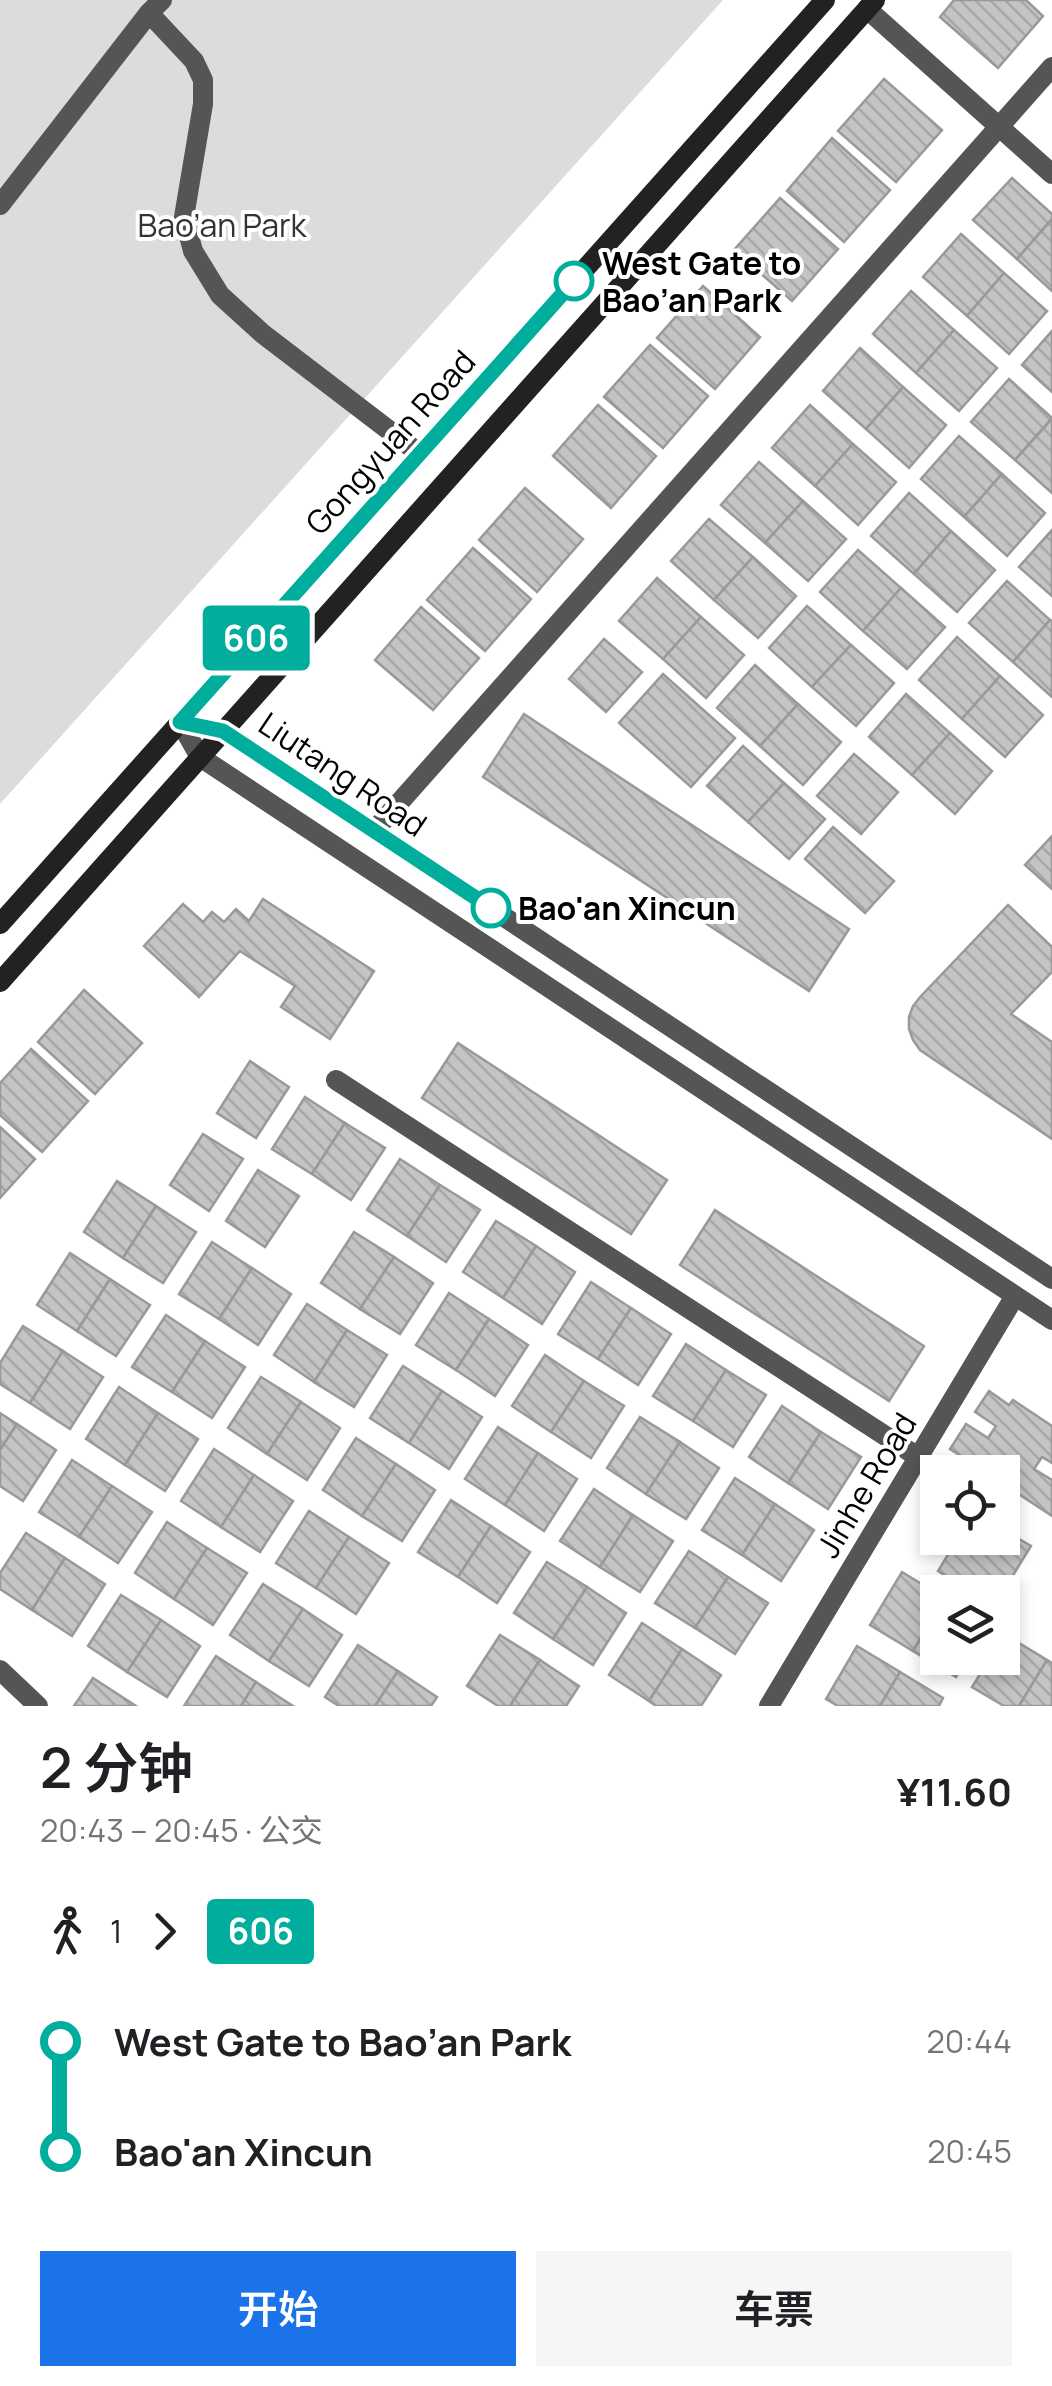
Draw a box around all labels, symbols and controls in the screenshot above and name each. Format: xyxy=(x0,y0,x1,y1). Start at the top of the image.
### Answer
park label: Bao’an Park xyxy=(138,203,308,247)
place label: West Gate to Bao’an Park xyxy=(602,241,801,322)
marker: West Gate to Bao’an Park xyxy=(555,262,593,300)
street label: Gongyuan Road xyxy=(295,340,485,544)
line badge: 606 xyxy=(198,606,314,670)
text: 606 xyxy=(223,614,289,662)
street label: Liutang Road xyxy=(250,702,436,846)
place label: Bao'an Xincun xyxy=(518,886,736,930)
marker: Bao'an Xincun xyxy=(472,889,510,927)
street label: Jinhe Road xyxy=(806,1405,926,1565)
map controls xyxy=(920,1455,1020,1675)
button: locate xyxy=(920,1455,1020,1555)
button: layers xyxy=(920,1575,1020,1675)
text: 2 分钟 xyxy=(40,1729,193,1805)
text: ¥11.60 xyxy=(897,1765,1012,1817)
text: 20:43 – 20:45 · 公交 xyxy=(40,1808,323,1852)
icon: walk xyxy=(40,1904,95,1959)
icon: forward xyxy=(137,1904,192,1959)
text: 606 xyxy=(227,1907,294,1955)
text: 1 xyxy=(110,1909,122,1953)
text: West Gate to Bao’an Park xyxy=(114,2015,571,2067)
text: 20:44 xyxy=(927,2019,1012,2063)
text: Bao'an Xincun xyxy=(114,2125,373,2177)
text: 20:45 xyxy=(927,2129,1012,2173)
button: 开始 xyxy=(40,2251,516,2366)
button: 车票 xyxy=(536,2251,1012,2366)

